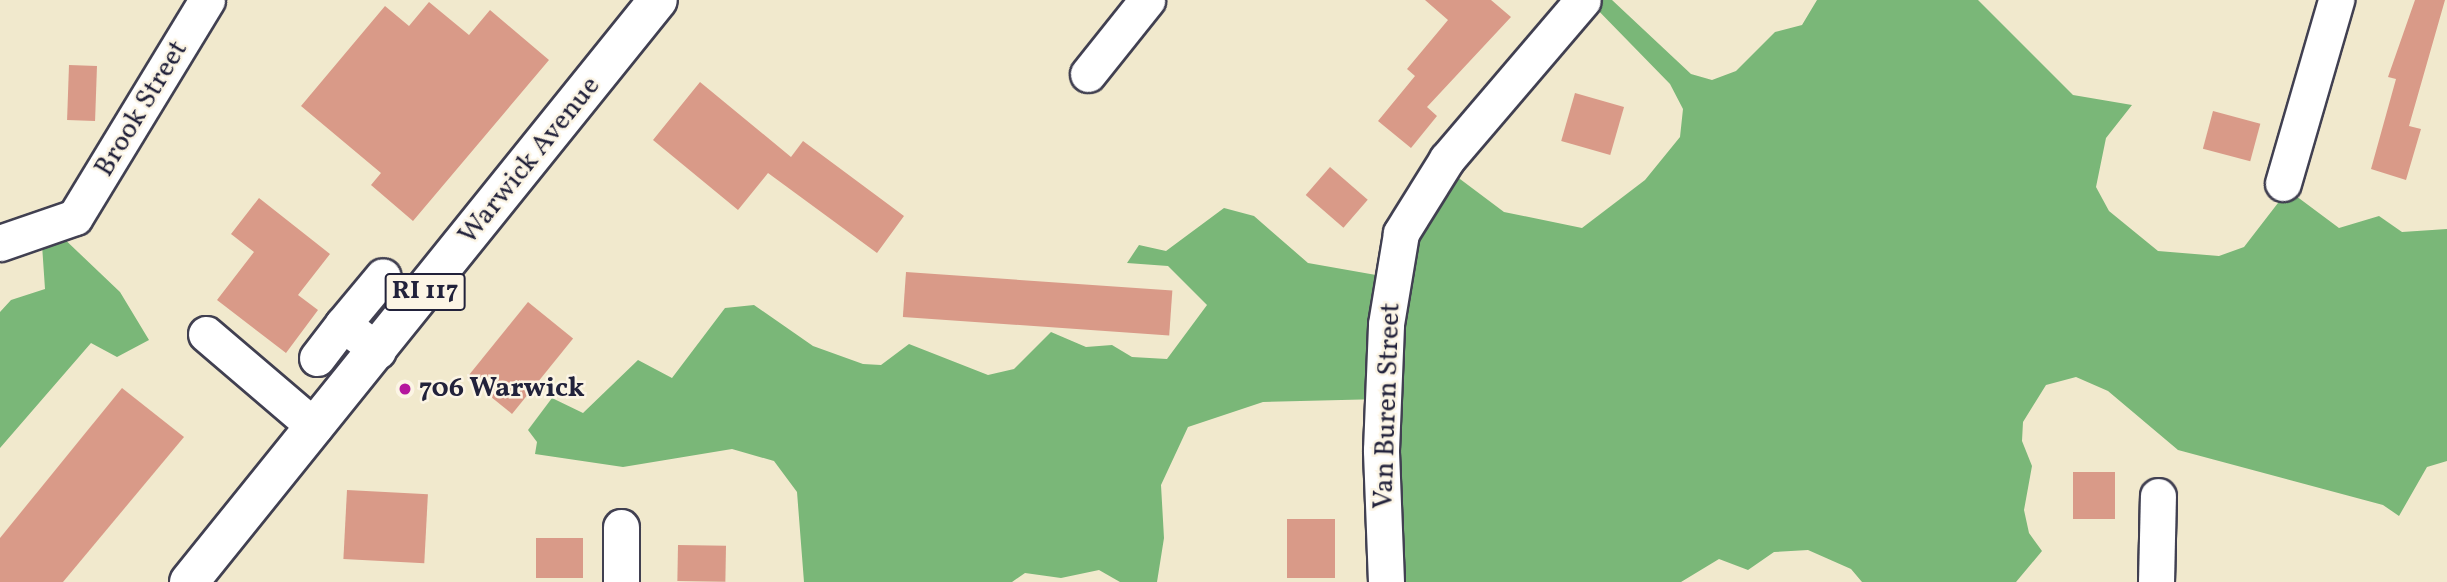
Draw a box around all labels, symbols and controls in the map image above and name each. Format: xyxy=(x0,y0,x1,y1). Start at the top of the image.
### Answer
street label: Brook Street xyxy=(88,35,196,183)
street label: Warwick Avenue xyxy=(452,70,608,252)
road number: RI 117 xyxy=(383,270,467,314)
street label: Van Buren Street xyxy=(1368,302,1408,510)
place label: 706 Warwick xyxy=(419,372,585,406)
marker: 706 Warwick xyxy=(397,381,413,397)

